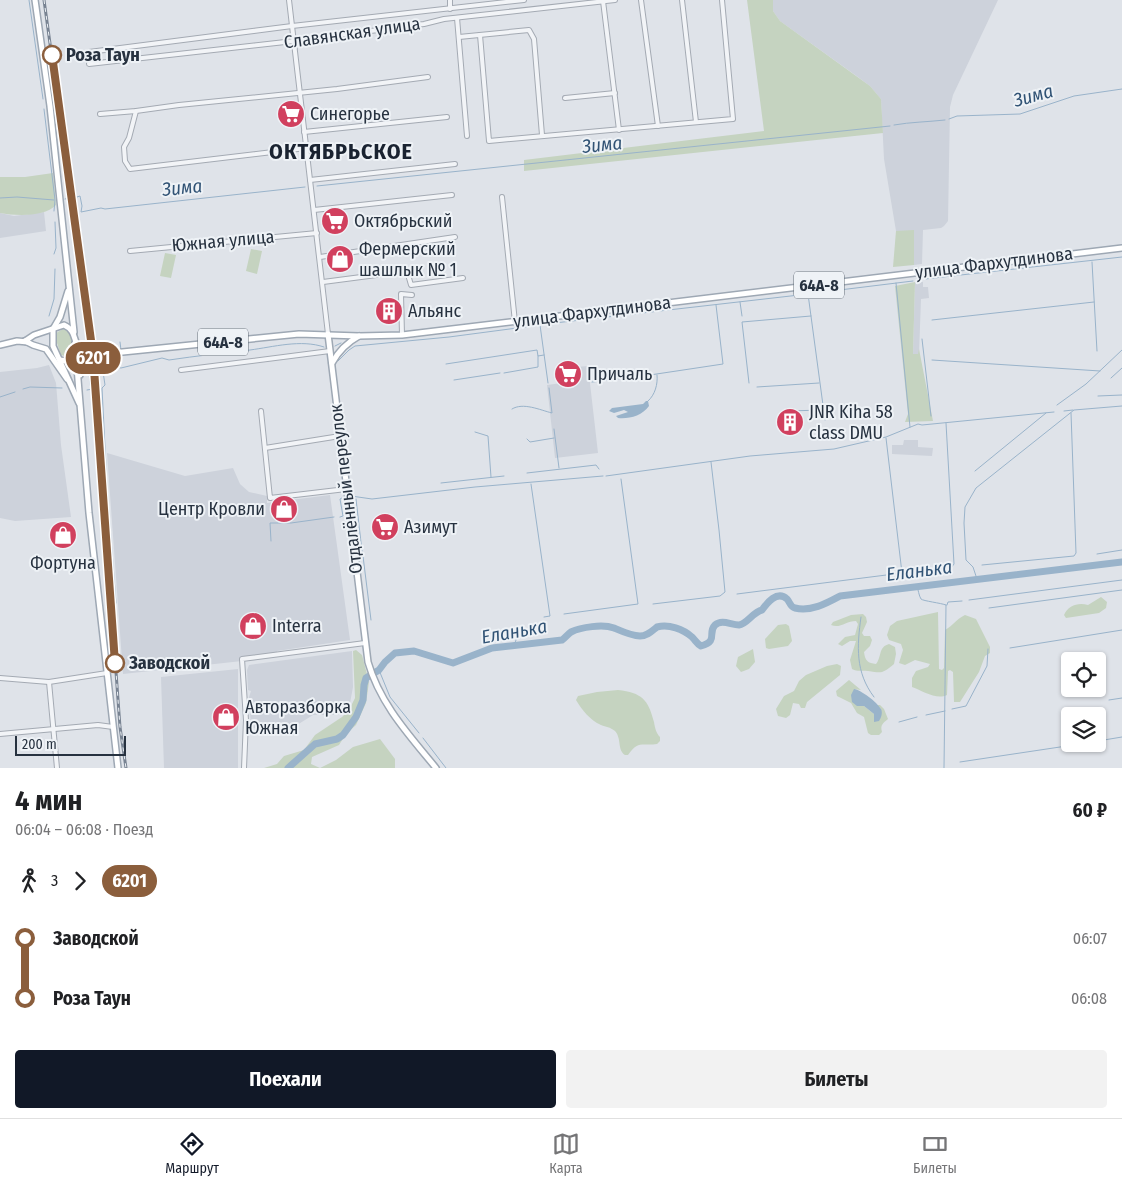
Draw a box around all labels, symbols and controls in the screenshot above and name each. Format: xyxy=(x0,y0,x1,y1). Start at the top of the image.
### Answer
street label: Славянская улица xyxy=(282,13,422,53)
place label: Роза Таун xyxy=(66,44,140,66)
marker: Роза Таун xyxy=(42,45,62,65)
water label: Зима xyxy=(1010,79,1055,112)
supermarket icon: Синегорье xyxy=(276,99,306,129)
place label: Синегорье xyxy=(310,103,390,125)
water label: Зима xyxy=(580,131,623,158)
district label: ОКТЯБРЬСКОЕ xyxy=(269,138,413,165)
water label: Зима xyxy=(160,174,203,201)
supermarket icon: Октябрьский xyxy=(320,206,350,236)
place label: Октябрьский xyxy=(354,210,452,232)
street label: Южная улица xyxy=(171,226,275,256)
place label: Фермерский шашлык № 1 xyxy=(359,238,457,281)
street label: улица Фархутдинова xyxy=(914,242,1074,284)
shop icon: Фермерский шашлык № 1 xyxy=(325,244,355,274)
road number: 64А-8 xyxy=(794,272,844,298)
street label: улица Фархутдинова xyxy=(512,291,672,333)
building icon: Альянс xyxy=(374,296,404,326)
place label: Альянс xyxy=(408,300,462,322)
road number: 64А-8 xyxy=(198,328,248,356)
line badge: 6201 xyxy=(58,342,128,374)
text: 6201 xyxy=(76,347,110,369)
supermarket icon: Причаль xyxy=(553,359,583,389)
place label: Причаль xyxy=(587,363,652,385)
place label: JNR Kiha 58 class DMU xyxy=(809,401,893,444)
street label: Отдалённый переулок xyxy=(325,402,367,575)
building icon: JNR Kiha 58 class DMU xyxy=(775,407,805,437)
shop icon: Центр Кровли xyxy=(269,494,299,524)
place label: Центр Кровли xyxy=(158,498,265,520)
supermarket icon: Азимут xyxy=(370,512,400,542)
place label: Азимут xyxy=(404,516,458,538)
shop icon: Фортуна xyxy=(48,520,78,550)
place label: Фортуна xyxy=(30,552,96,574)
water label: Еланька xyxy=(885,555,953,586)
shop icon: Interra xyxy=(238,611,268,641)
water label: Еланька xyxy=(479,614,549,649)
place label: Interra xyxy=(272,615,322,637)
place label: Заводской xyxy=(128,652,210,674)
map controls xyxy=(1061,652,1106,752)
button: locate xyxy=(1061,652,1106,697)
marker: Заводской xyxy=(105,653,125,673)
place label: Авторазборка Южная xyxy=(245,696,351,739)
shop icon: Авторазборка Южная xyxy=(211,702,241,732)
button: layers xyxy=(1061,707,1106,752)
scale bar xyxy=(15,733,126,756)
text: 200 m xyxy=(22,736,57,753)
text: 4 мин xyxy=(15,784,82,817)
text: 60 ₽ xyxy=(1072,799,1107,822)
text: 06:04 – 06:08 · Поезд xyxy=(15,820,153,839)
icon: walk xyxy=(15,867,43,895)
icon: forward xyxy=(66,867,94,895)
text: 6201 xyxy=(112,870,147,892)
text: 3 xyxy=(51,871,58,890)
text: Заводской xyxy=(53,927,139,950)
text: 06:07 xyxy=(1073,929,1107,948)
text: Роза Таун xyxy=(53,987,131,1010)
text: 06:08 xyxy=(1071,989,1107,1008)
button: Поехали xyxy=(15,1050,556,1108)
button: Билеты xyxy=(566,1050,1107,1108)
tab: Маршрут xyxy=(165,1130,219,1177)
tab: Карта xyxy=(549,1130,583,1177)
tab: Билеты xyxy=(913,1130,957,1177)

